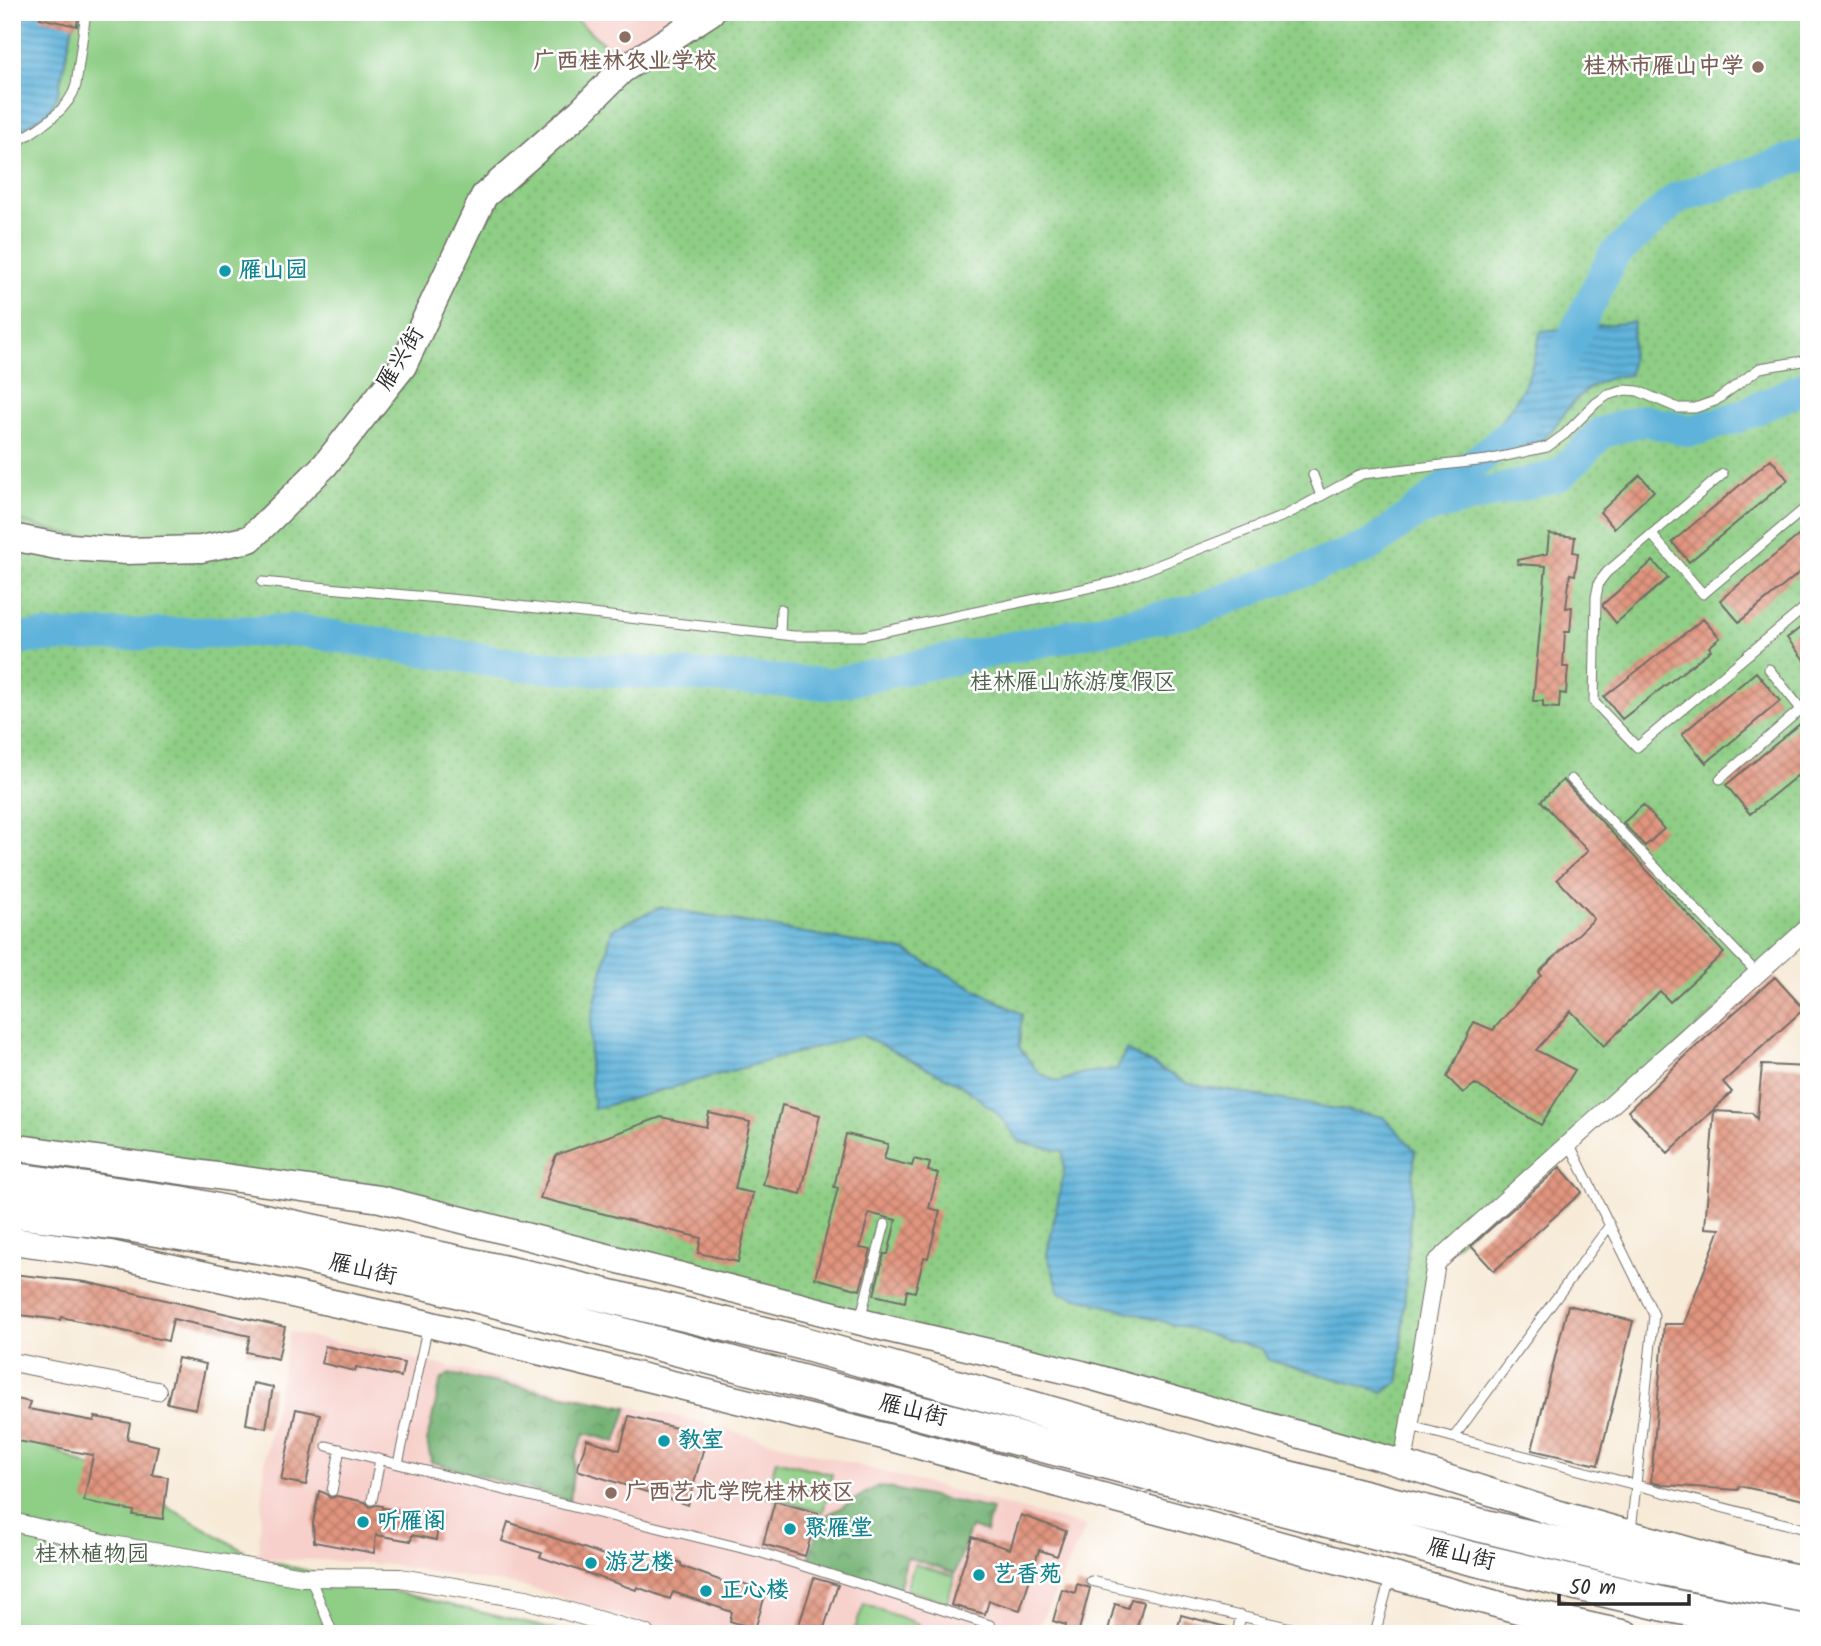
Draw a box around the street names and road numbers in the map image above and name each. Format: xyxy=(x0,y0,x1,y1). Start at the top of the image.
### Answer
street label: 雁兴街 xyxy=(368,320,434,398)
street label: 雁山街 xyxy=(325,1245,401,1295)
street label: 雁山街 xyxy=(875,1385,951,1437)
street label: 雁山街 xyxy=(1423,1529,1499,1581)

